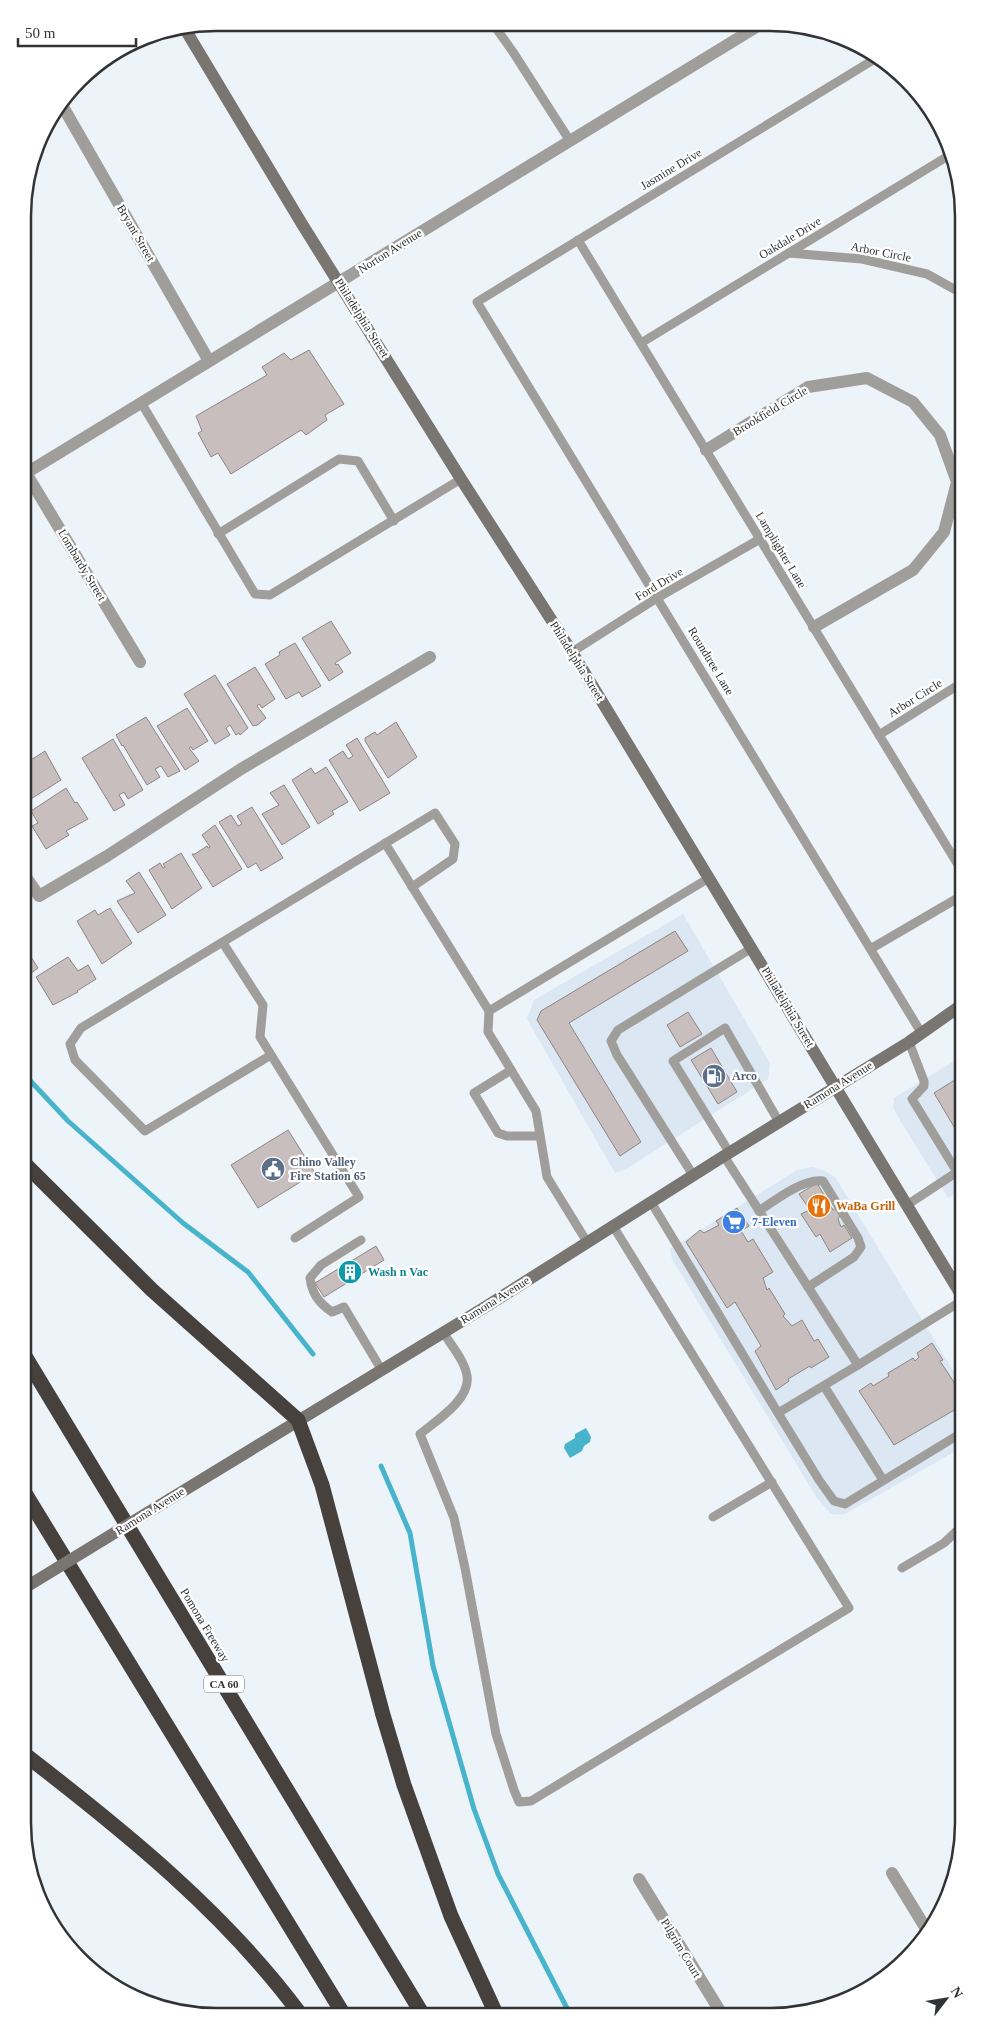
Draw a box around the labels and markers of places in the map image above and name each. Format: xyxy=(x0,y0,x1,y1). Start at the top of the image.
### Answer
fuel station icon: Arco xyxy=(701,1063,727,1089)
place label: Arco xyxy=(732,1069,757,1083)
place label: Chino Valley Fire Station 65 xyxy=(290,1155,366,1183)
public building icon: Chino Valley Fire Station 65 xyxy=(260,1156,286,1182)
restaurant icon: WaBa Grill xyxy=(806,1193,832,1219)
place label: WaBa Grill xyxy=(836,1199,896,1213)
supermarket icon: 7-Eleven xyxy=(721,1209,747,1235)
place label: 7-Eleven xyxy=(752,1215,797,1229)
building icon: Wash n Vac xyxy=(337,1259,363,1285)
place label: Wash n Vac xyxy=(368,1265,429,1279)

